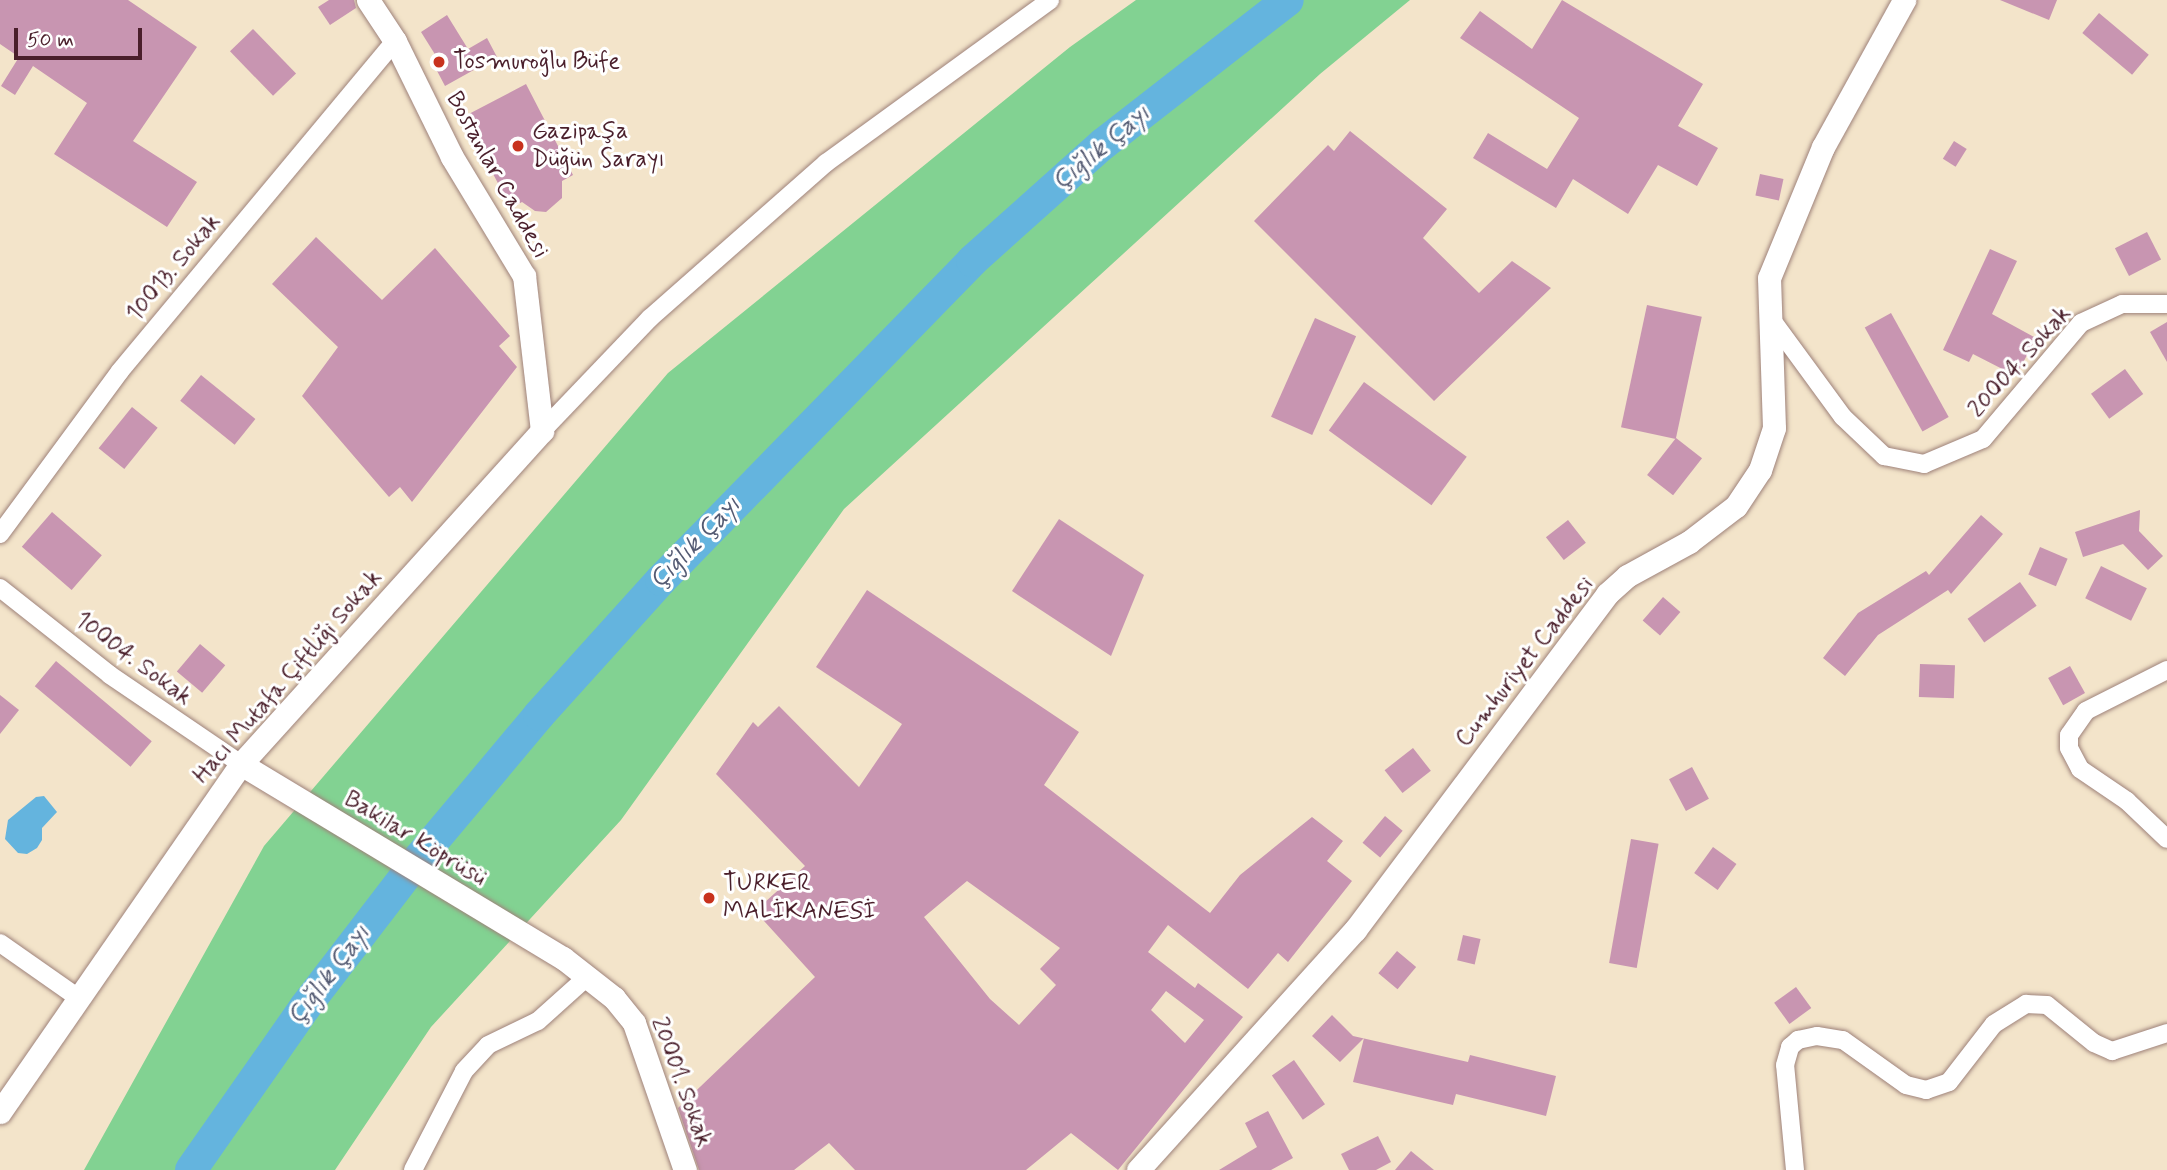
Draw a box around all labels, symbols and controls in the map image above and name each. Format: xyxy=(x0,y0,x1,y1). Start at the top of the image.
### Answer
scale bar xyxy=(18,14,145,58)
text: 50 m xyxy=(27,26,74,54)
place label: Tosmuroğlu Büfe xyxy=(453,48,621,76)
marker: Tosmuroğlu Büfe xyxy=(431,54,447,70)
street label: Bostanlar Caddesi xyxy=(440,88,554,262)
water label: Çığlık Çayı xyxy=(1047,99,1157,199)
place label: Gazipaşa Düğün Sarayı xyxy=(532,118,664,174)
marker: Gazipaşa Düğün Sarayı xyxy=(510,138,526,154)
street label: 10013. Sokak xyxy=(121,208,227,328)
street label: 20004. Sokak xyxy=(1962,300,2078,424)
water label: Çığlık Çayı xyxy=(644,491,748,597)
street label: Hacı Mutafa Çiftliği Sokak xyxy=(188,565,388,789)
street label: Cumhuriyet Caddesi xyxy=(1450,571,1600,753)
street label: 10004. Sokak xyxy=(69,606,197,712)
street label: Bakilar Köprüsü xyxy=(338,785,492,893)
place label: TURKER MALİKANESİ xyxy=(723,870,876,926)
marker: TURKER MALİKANESİ xyxy=(701,890,717,906)
water label: Çığlık Çayı xyxy=(282,920,378,1032)
street label: 20001. Sokak xyxy=(644,1013,718,1151)

